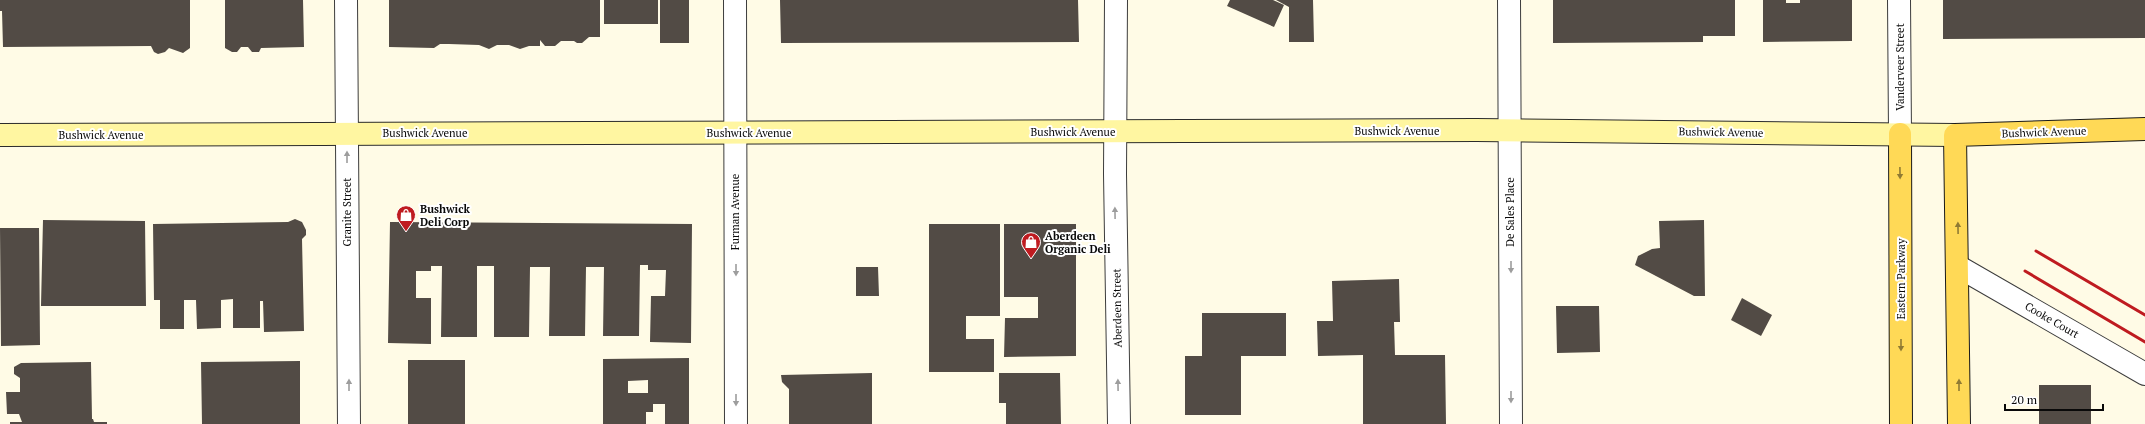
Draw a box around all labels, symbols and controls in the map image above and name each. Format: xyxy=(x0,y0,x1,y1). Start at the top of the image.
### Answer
street label: Vanderveer Street xyxy=(1893,23,1907,111)
street label: Bushwick Avenue xyxy=(1355,124,1440,138)
street label: Bushwick Avenue xyxy=(1678,124,1764,140)
street label: Bushwick Avenue xyxy=(2001,124,2087,140)
street label: Bushwick Avenue xyxy=(1031,125,1116,139)
street label: Bushwick Avenue xyxy=(383,126,468,140)
street label: Bushwick Avenue xyxy=(707,126,792,140)
street label: Bushwick Avenue xyxy=(59,128,144,142)
one-way arrow xyxy=(344,150,350,163)
one-way arrow xyxy=(1897,167,1904,179)
street label: Furman Avenue xyxy=(728,173,742,250)
street label: De Sales Place xyxy=(1503,177,1517,247)
street label: Granite Street xyxy=(340,178,354,246)
place label: Bushwick Deli Corp xyxy=(420,202,471,229)
shop icon: Bushwick Deli Corp xyxy=(395,204,417,232)
one-way arrow xyxy=(1112,206,1118,219)
one-way arrow xyxy=(1955,221,1961,234)
place label: Aberdeen Organic Deli xyxy=(1045,229,1111,256)
shop icon: Aberdeen Organic Deli xyxy=(1020,231,1042,259)
street label: Eastern Parkway xyxy=(1894,238,1908,319)
one-way arrow xyxy=(1508,261,1514,274)
one-way arrow xyxy=(733,264,739,277)
street label: Aberdeen Street xyxy=(1109,268,1125,348)
street label: Cooke Court xyxy=(2022,299,2082,341)
one-way arrow xyxy=(1898,339,1904,352)
one-way arrow xyxy=(346,378,352,391)
one-way arrow xyxy=(1115,378,1121,391)
one-way arrow xyxy=(1956,378,1962,391)
scale bar xyxy=(2005,386,2103,412)
one-way arrow xyxy=(1508,391,1514,404)
text: 20 m xyxy=(2011,392,2038,407)
one-way arrow xyxy=(733,394,739,407)

